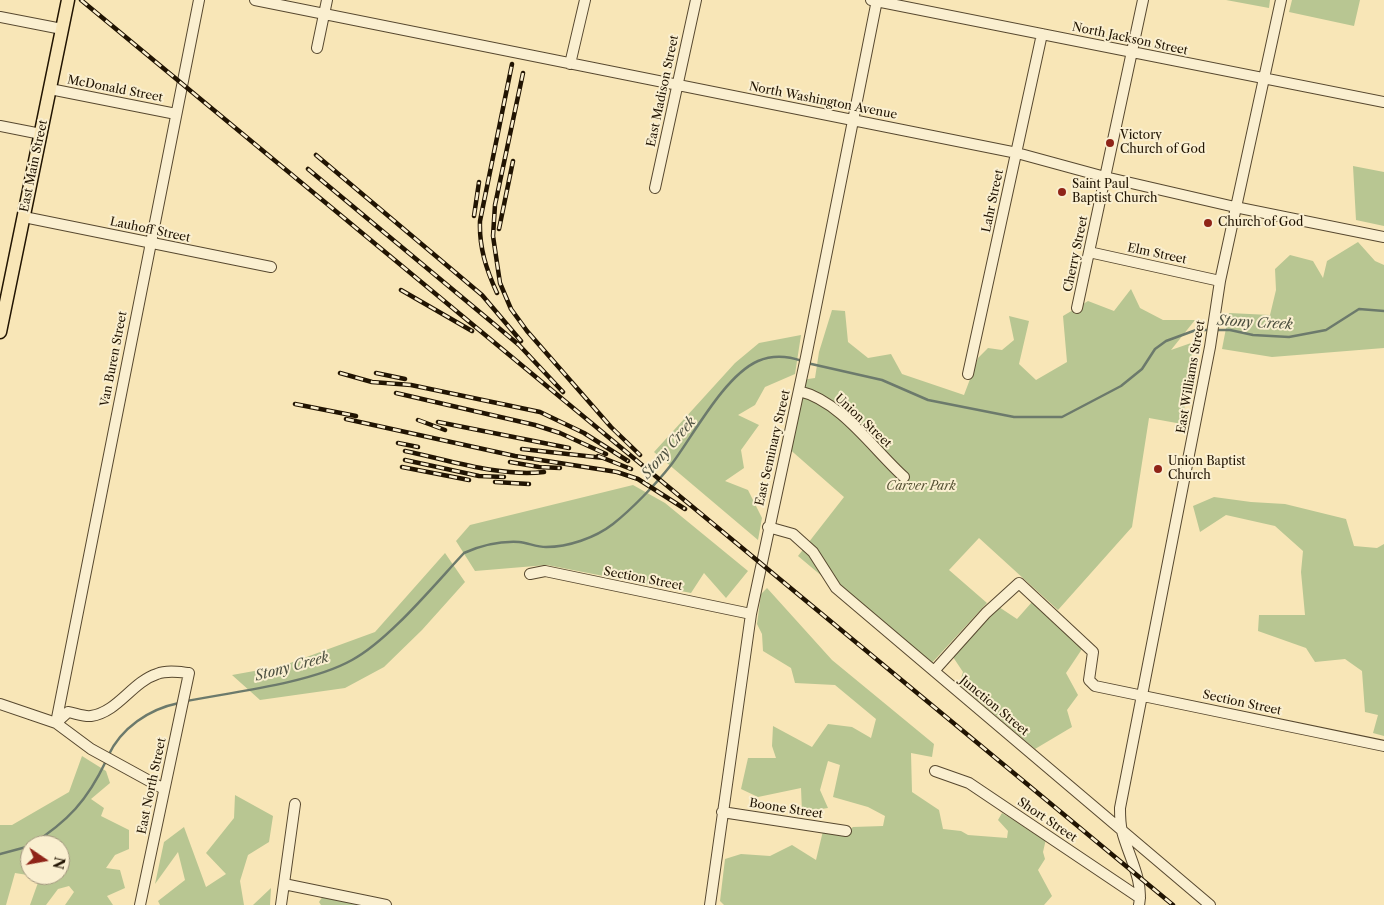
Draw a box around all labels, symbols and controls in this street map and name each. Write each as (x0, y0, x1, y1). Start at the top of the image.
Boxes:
street label: North Jackson Street (1071, 20, 1189, 58)
street label: East Madison Street (644, 34, 682, 148)
street label: McDonald Street (66, 73, 164, 105)
street label: North Washington Avenue (748, 80, 898, 122)
street label: East Main Street (17, 119, 51, 213)
place label: Victory Church of God (1120, 129, 1205, 157)
marker: Victory Church of God (1104, 137, 1116, 149)
street label: Lahr Street (979, 168, 1007, 234)
place label: Saint Paul Baptist Church (1072, 178, 1157, 206)
marker: Saint Paul Baptist Church (1056, 186, 1068, 198)
street label: Lauhoff Street (108, 214, 192, 246)
street label: Cherry Street (1061, 215, 1091, 293)
place label: Church of God (1218, 216, 1303, 230)
marker: Church of God (1202, 217, 1214, 229)
street label: Elm Street (1126, 241, 1188, 267)
street label: Van Buren Street (98, 310, 130, 408)
water label: Stony Creek (1217, 313, 1293, 333)
street label: East Williams Street (1174, 319, 1208, 435)
street label: East Seminary Street (753, 389, 793, 507)
street label: Union Street (832, 391, 894, 451)
water label: Stony Creek (638, 414, 700, 482)
place label: Union Baptist Church (1168, 455, 1246, 483)
marker: Union Baptist Church (1152, 463, 1164, 475)
park label: Carver Park (886, 480, 956, 494)
street label: Section Street (602, 564, 684, 594)
water label: Stony Creek (253, 649, 331, 685)
street label: Junction Street (957, 673, 1031, 739)
street label: Section Street (1201, 688, 1283, 718)
street label: East North Street (135, 736, 169, 836)
street label: Short Street (1015, 795, 1079, 845)
street label: Boone Street (748, 796, 824, 822)
north arrow (20, 835, 70, 885)
text: N (49, 855, 69, 871)

